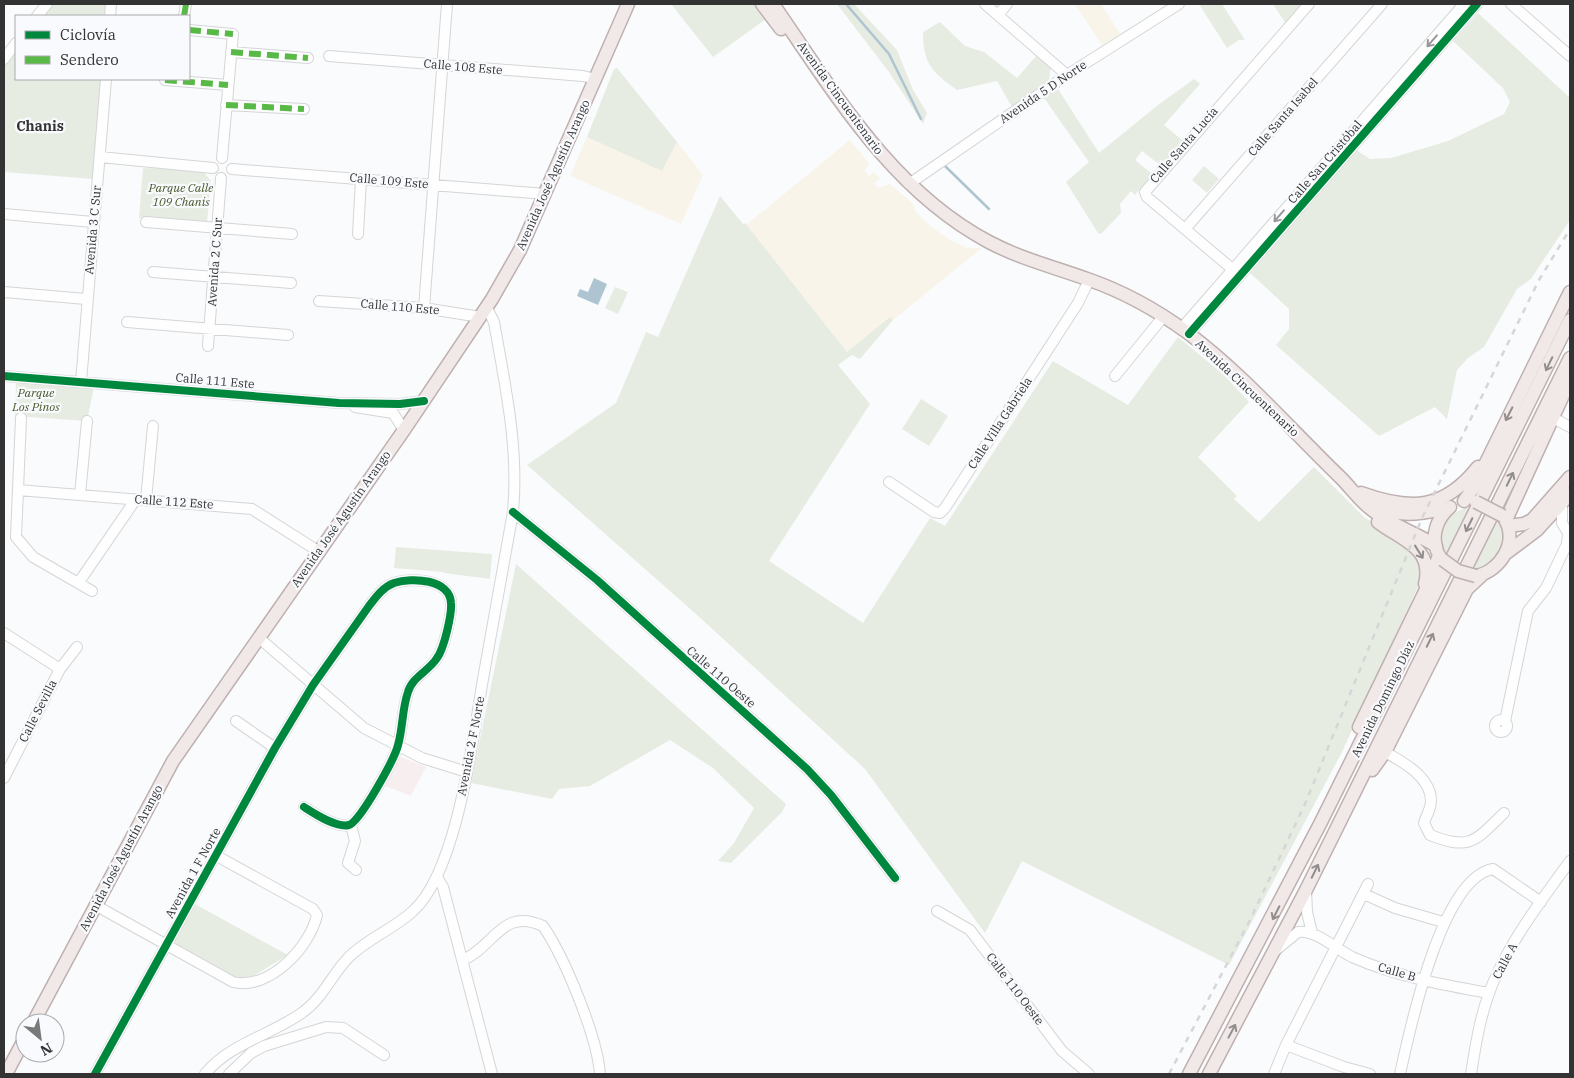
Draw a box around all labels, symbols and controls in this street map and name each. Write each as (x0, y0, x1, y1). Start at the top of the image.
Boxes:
legend (15, 15, 190, 80)
text: Ciclovía (60, 25, 116, 44)
one-way arrow (1426, 34, 1437, 47)
street label: Avenida Cincuentenario (794, 38, 887, 157)
text: Sendero (60, 50, 119, 69)
street label: Calle 108 Este (423, 56, 503, 77)
street label: Avenida 5 D Norte (996, 57, 1089, 126)
street label: Calle Santa Isabel (1244, 74, 1321, 159)
street label: Avenida José Agustín Arango (512, 97, 593, 252)
street label: Calle Santa Lucía (1146, 103, 1221, 186)
district label: Chanis (16, 117, 64, 135)
street label: Calle San Cristóbal (1284, 117, 1365, 206)
street label: Calle 109 Este (349, 170, 429, 191)
park label: Parque Calle 109 Chanis (148, 180, 214, 209)
street label: Avenida 3 C Sur (81, 184, 104, 275)
one-way arrow (1274, 209, 1285, 222)
street label: Avenida 2 C Sur (204, 216, 225, 307)
street label: Calle 110 Este (360, 296, 440, 317)
street label: Avenida Cincuentenario (1192, 336, 1303, 440)
one-way arrow (1543, 356, 1553, 371)
street label: Calle 111 Este (175, 370, 255, 391)
street label: Calle Villa Gabriela (964, 374, 1035, 472)
park label: Parque Los Pinos (11, 385, 60, 414)
one-way arrow (1504, 406, 1514, 421)
street label: Avenida José Agustín Arango (288, 447, 394, 590)
one-way arrow (1506, 472, 1515, 487)
street label: Calle 112 Este (134, 491, 214, 512)
one-way arrow (1464, 517, 1473, 532)
one-way arrow (1413, 545, 1424, 559)
one-way arrow (1426, 633, 1435, 648)
street label: Avenida Domingo Díaz (1348, 638, 1417, 759)
street label: Calle 110 Oeste (684, 643, 759, 711)
street label: Calle Sevilla (15, 677, 60, 745)
street label: Avenida 2 F Norte (453, 695, 488, 797)
street label: Avenida José Agustín Arango (76, 782, 166, 933)
street label: Avenida 1 F Norte (161, 825, 224, 921)
one-way arrow (1310, 864, 1320, 879)
one-way arrow (1271, 905, 1281, 920)
street label: Calle A (1489, 939, 1521, 981)
street label: Calle 110 Oeste (983, 950, 1047, 1028)
street label: Calle B (1376, 959, 1418, 984)
north arrow (15, 1013, 65, 1063)
one-way arrow (1227, 1024, 1237, 1039)
text: N (37, 1039, 56, 1060)

